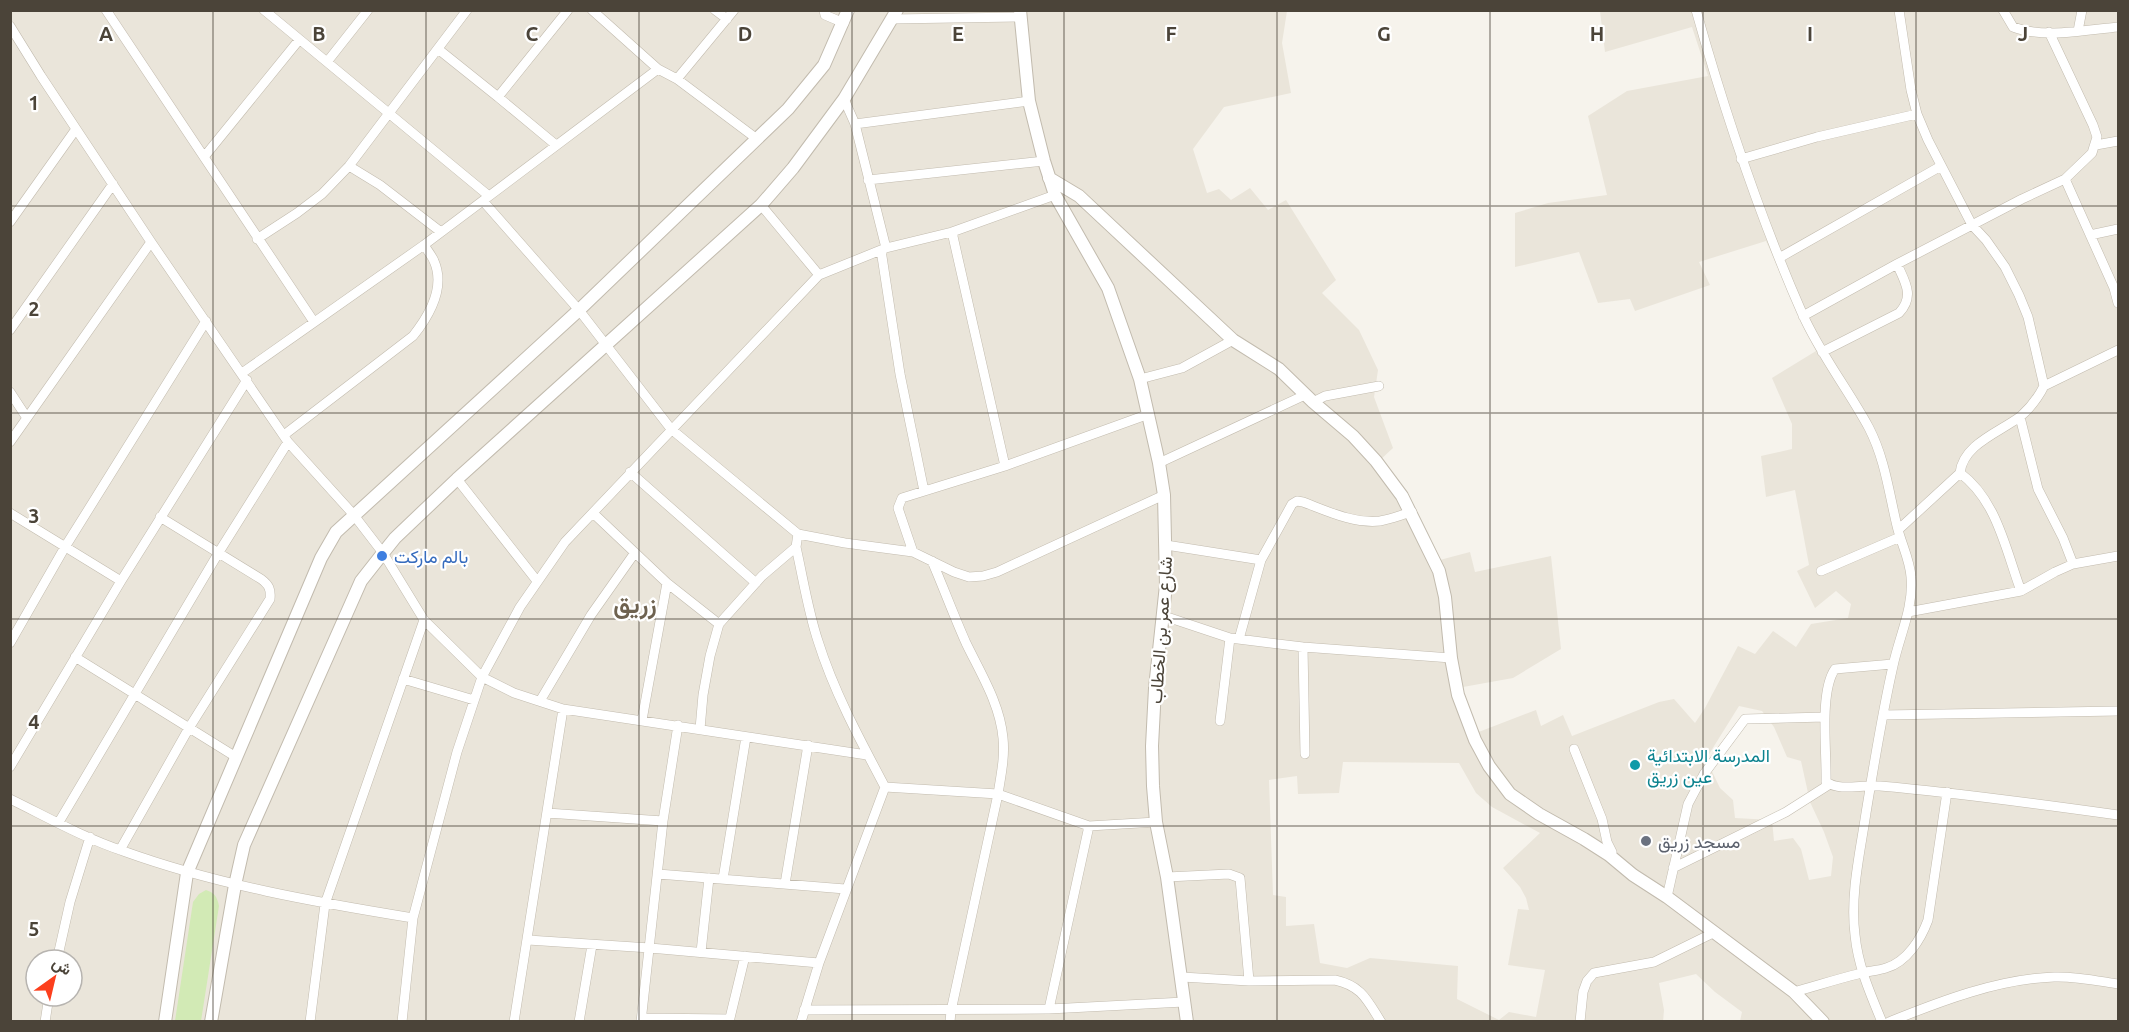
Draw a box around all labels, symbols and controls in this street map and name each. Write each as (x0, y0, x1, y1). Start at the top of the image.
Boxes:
text: A (99, 22, 113, 45)
text: B (312, 22, 326, 45)
text: C (526, 22, 539, 45)
text: D (738, 22, 752, 45)
text: E (952, 22, 964, 45)
text: F (1165, 22, 1177, 45)
text: G (1377, 22, 1391, 45)
text: H (1590, 22, 1604, 45)
text: I (1807, 22, 1813, 45)
text: J (2018, 22, 2028, 45)
text: 1 (28, 91, 40, 114)
text: 2 (28, 297, 40, 320)
text: 3 (28, 504, 40, 527)
place label: بالم ماركت (394, 546, 468, 569)
marker: بالم ماركت (375, 549, 389, 563)
street label: شارع عمر بن الخطاب (1145, 556, 1178, 705)
district label: زريق (613, 591, 657, 620)
text: 4 (28, 710, 40, 733)
place label: المدرسة الابتدائية عين زريق (1647, 745, 1770, 788)
marker: المدرسة الابتدائية عين زريق (1628, 758, 1642, 772)
place label: مسجد زريق (1658, 831, 1740, 853)
marker: مسجد زريق (1639, 834, 1653, 848)
text: 5 (28, 917, 40, 940)
north arrow (24, 948, 84, 1008)
text: ش (49, 953, 75, 979)

